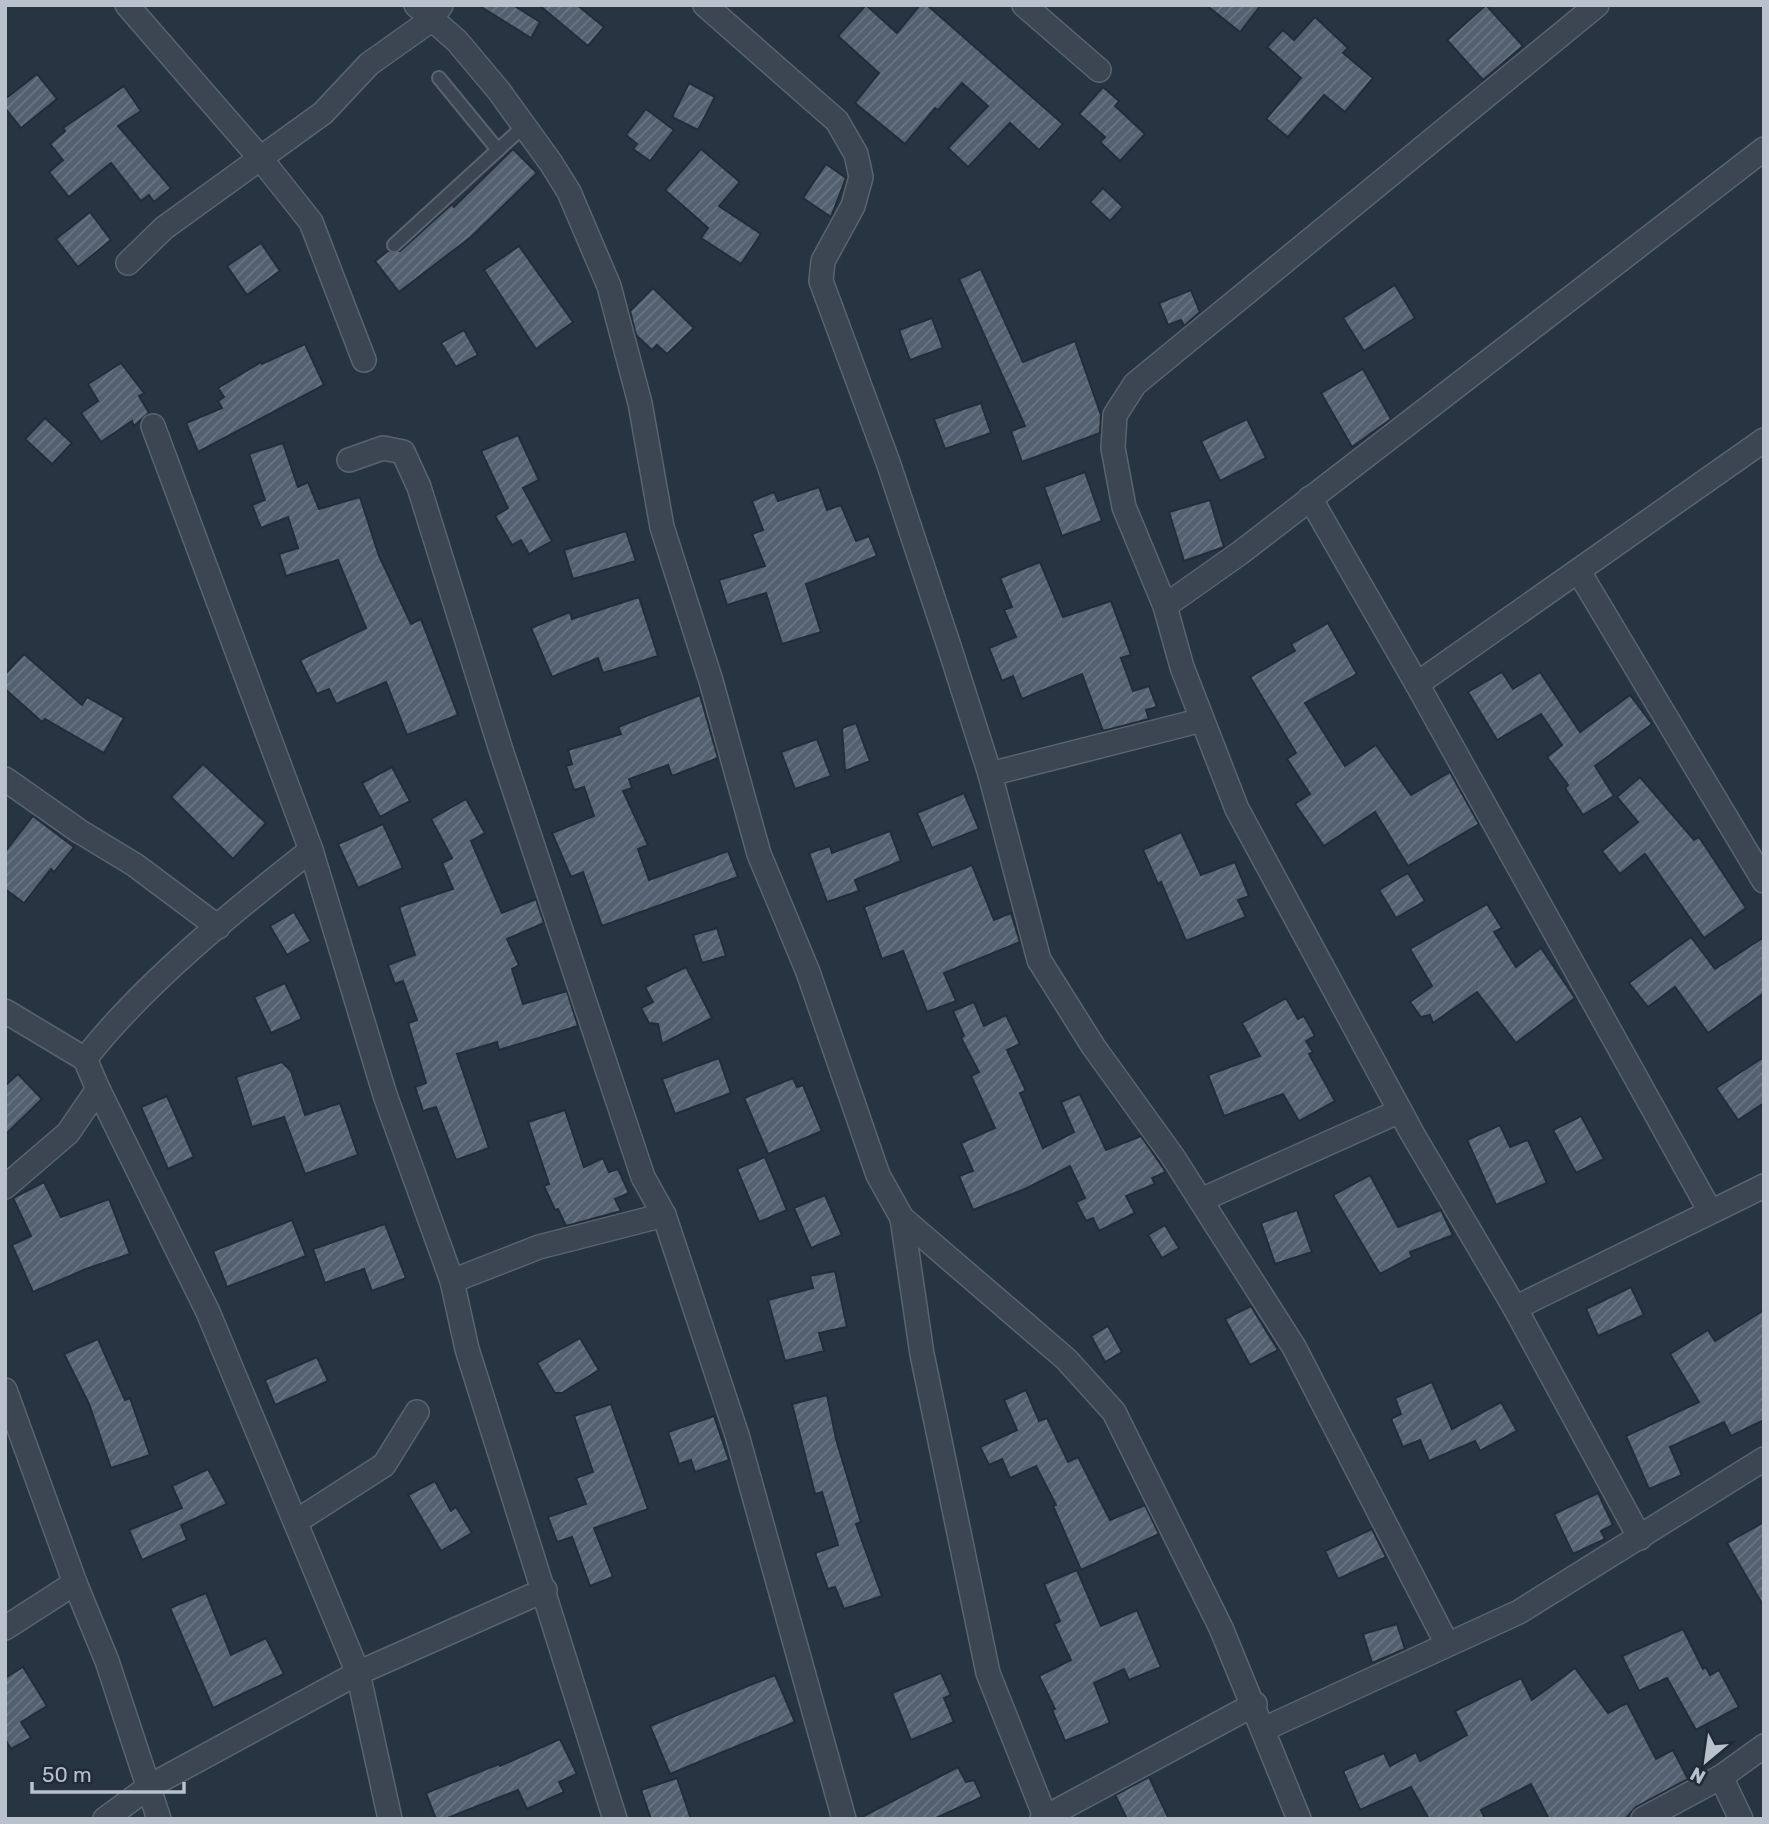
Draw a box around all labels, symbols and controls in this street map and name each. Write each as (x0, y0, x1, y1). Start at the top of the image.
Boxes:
north arrow (1671, 1726, 1741, 1796)
scale bar (32, 1750, 184, 1794)
text: 50 m (42, 1762, 92, 1787)
text: N (1686, 1762, 1710, 1789)

